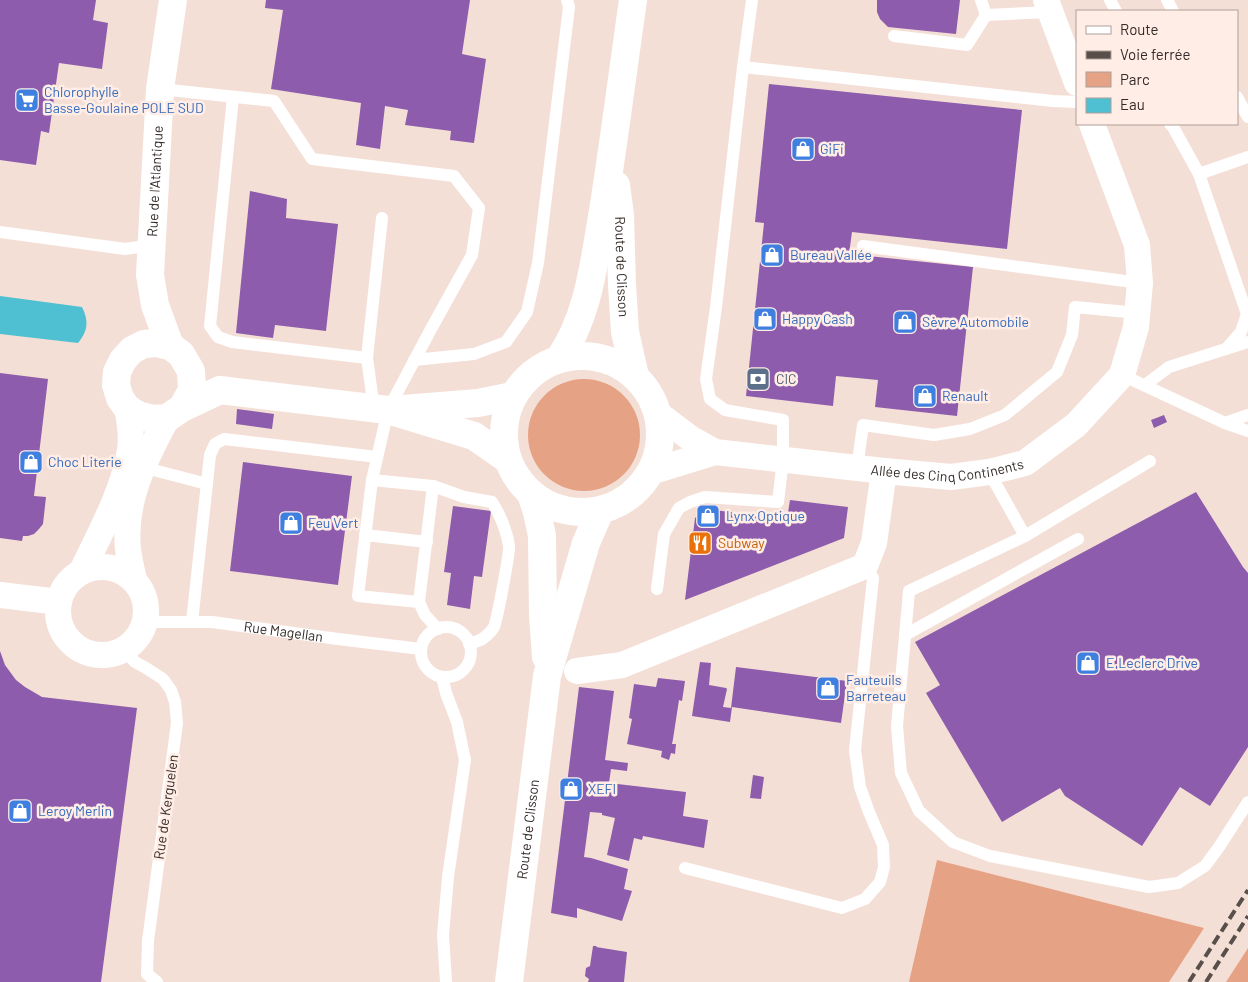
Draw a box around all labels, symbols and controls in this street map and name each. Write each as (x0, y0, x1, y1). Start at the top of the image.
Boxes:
legend (1076, 10, 1238, 125)
text: Route (1120, 20, 1159, 38)
text: Voie ferrée (1120, 45, 1191, 63)
text: Parc (1120, 70, 1150, 88)
place label: Chlorophylle Basse-Goulaine POLE SUD (44, 83, 204, 116)
supermarket icon: Chlorophylle Basse-Goulaine POLE SUD (14, 87, 40, 113)
text: Eau (1120, 95, 1145, 113)
street label: Rue de l'Atlantique (143, 125, 166, 237)
shop icon: GiFi (790, 136, 816, 162)
place label: GiFi (820, 140, 844, 157)
street label: Route de Clisson (612, 216, 633, 317)
shop icon: Bureau Vallée (759, 242, 785, 268)
place label: Bureau Vallée (790, 246, 872, 263)
shop icon: Happy Cash (752, 306, 778, 332)
shop icon: Sèvre Automobile (892, 309, 918, 335)
place label: Happy Cash (782, 310, 853, 327)
place label: Sèvre Automobile (922, 313, 1029, 330)
bank icon: CIC (745, 366, 771, 392)
place label: CIC (776, 370, 797, 387)
shop icon: Renault (912, 383, 938, 409)
place label: Renault (942, 387, 989, 404)
shop icon: Choc Literie (18, 449, 44, 475)
place label: Choc Literie (48, 453, 122, 470)
street label: Allée des Cinq Continents (870, 455, 1025, 485)
shop icon: Lynx Optique (695, 503, 721, 529)
place label: Lynx Optique (726, 507, 805, 524)
shop icon: Feu Vert (278, 510, 304, 536)
place label: Feu Vert (308, 514, 359, 531)
restaurant icon: Subway (687, 530, 713, 556)
place label: Subway (718, 534, 765, 551)
street label: Rue Magellan (243, 617, 324, 645)
shop icon: E.Leclerc Drive (1075, 650, 1101, 676)
place label: E.Leclerc Drive (1106, 654, 1198, 671)
place label: Fauteuils Barreteau (846, 671, 906, 704)
shop icon: Fauteuils Barreteau (815, 675, 841, 701)
street label: Rue de Kerguelen (150, 753, 181, 860)
shop icon: XEFI (558, 776, 584, 802)
street label: Route de Clisson (513, 778, 542, 880)
place label: XEFI (588, 780, 616, 797)
shop icon: Leroy Merlin (7, 798, 33, 824)
place label: Leroy Merlin (38, 802, 112, 819)

